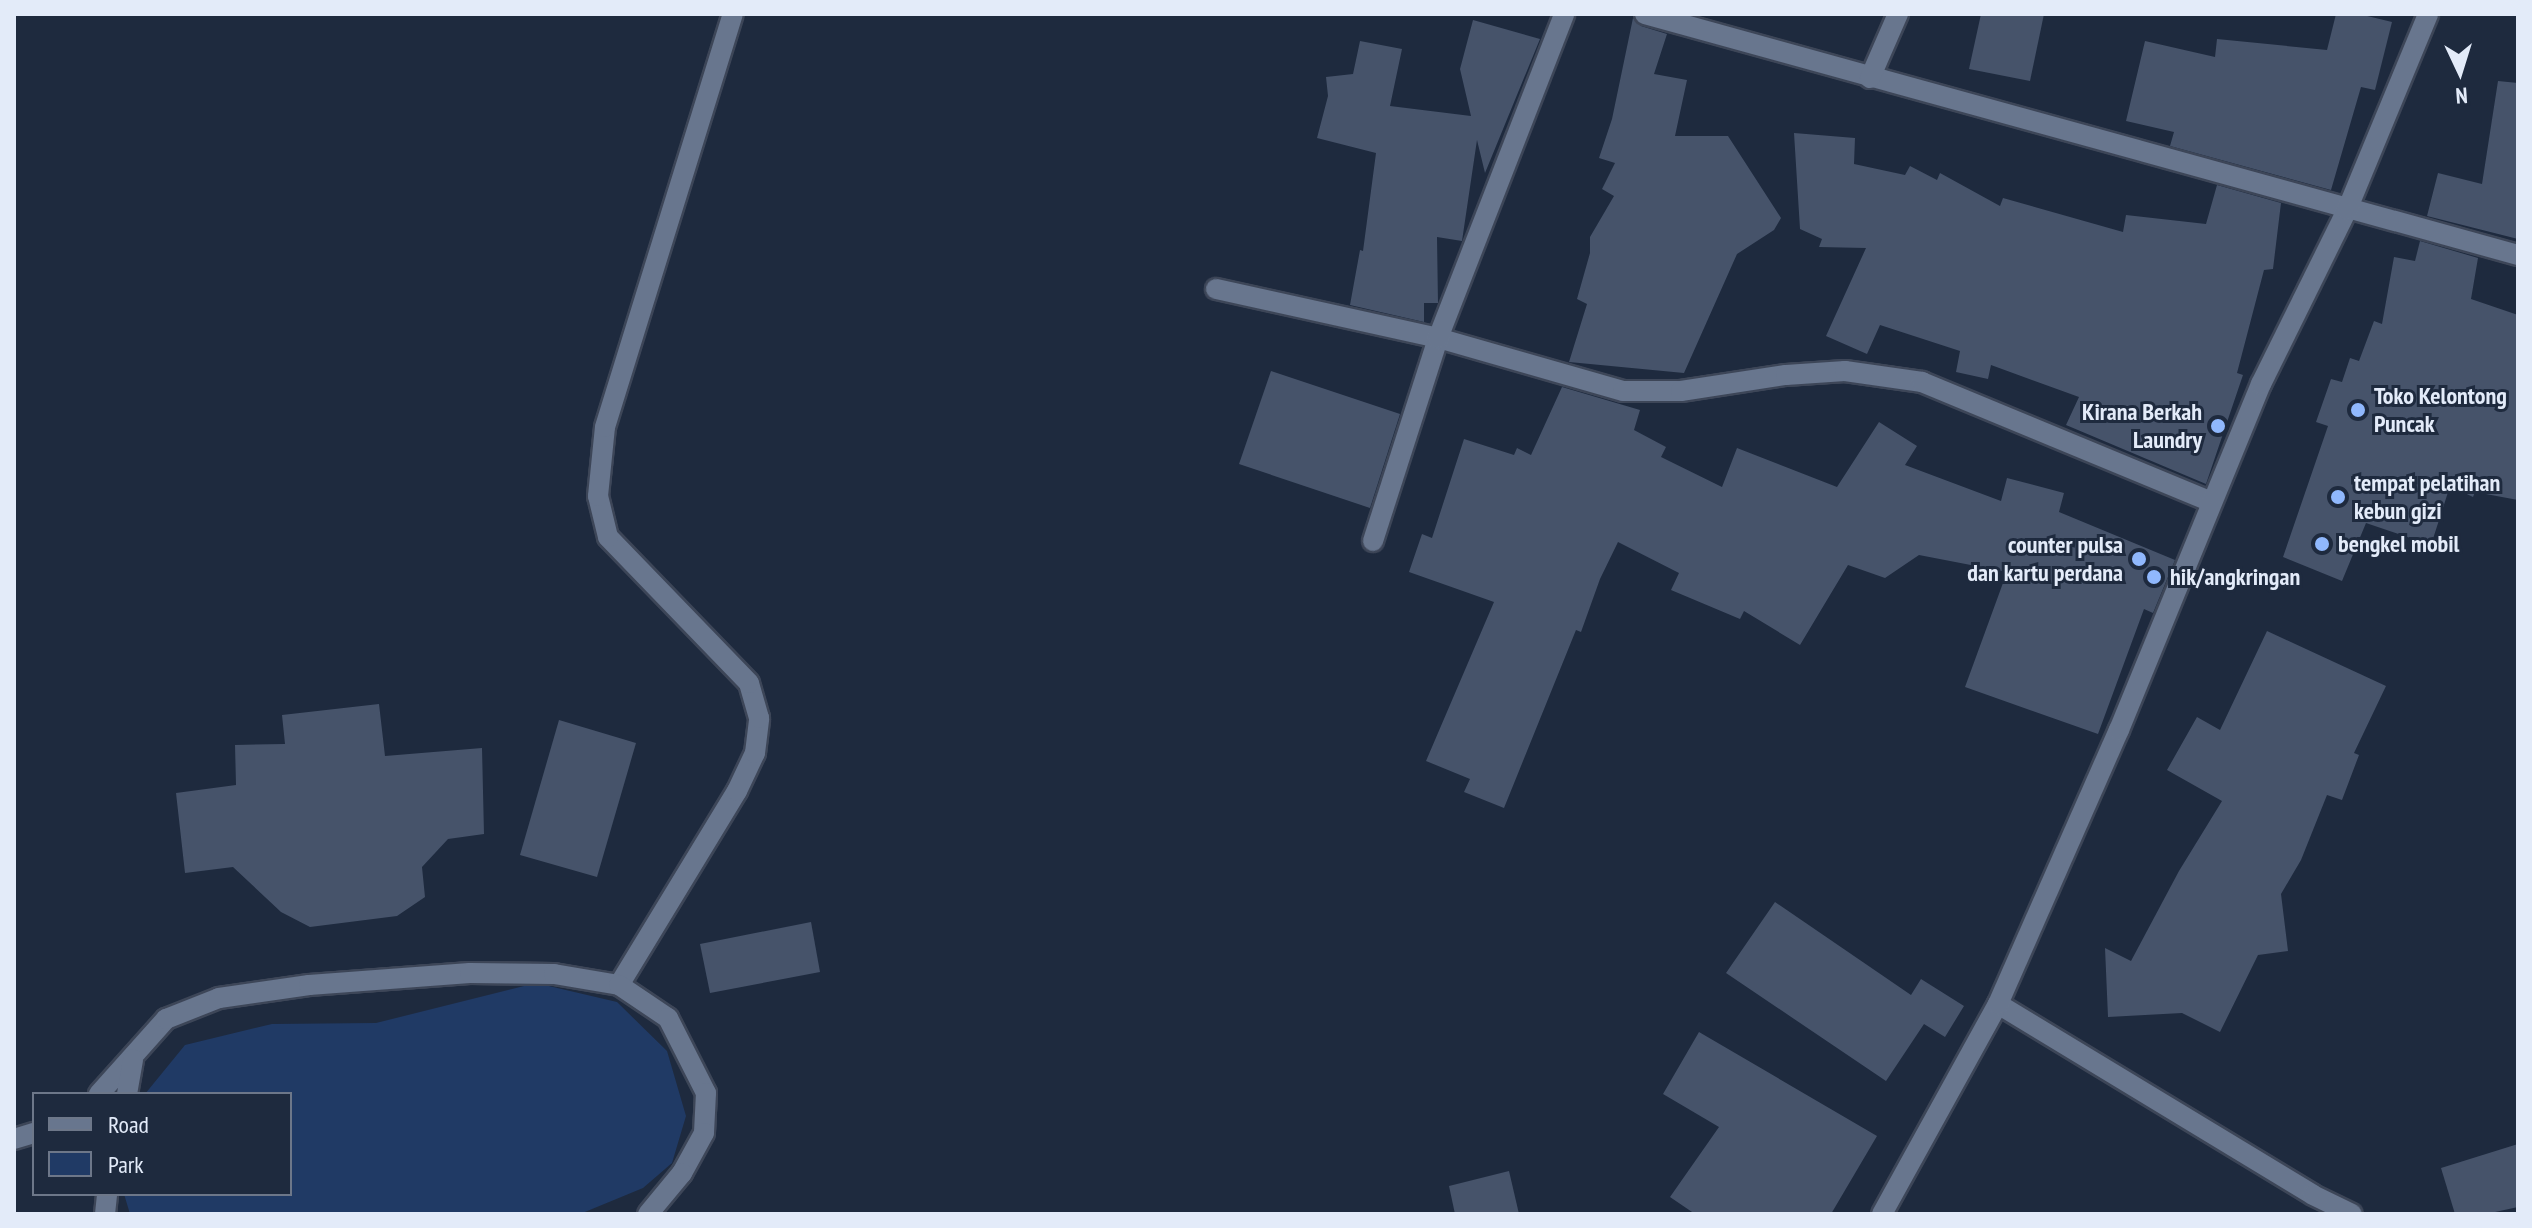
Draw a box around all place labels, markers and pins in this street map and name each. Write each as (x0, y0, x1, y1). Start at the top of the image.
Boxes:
place label: Toko Kelontong Puncak (2374, 382, 2507, 438)
place label: Kirana Berkah Laundry (2082, 398, 2202, 454)
marker: Toko Kelontong Puncak (2349, 401, 2367, 419)
marker: Kirana Berkah Laundry (2209, 417, 2227, 435)
place label: tempat pelatihan kebun gizi (2354, 469, 2500, 525)
marker: tempat pelatihan kebun gizi (2329, 488, 2347, 506)
place label: bengkel mobil (2338, 530, 2459, 558)
place label: counter pulsa dan kartu perdana (1967, 531, 2123, 587)
marker: bengkel mobil (2313, 535, 2331, 553)
marker: counter pulsa dan kartu perdana (2130, 550, 2148, 568)
place label: hik/angkringan (2170, 563, 2300, 591)
marker: hik/angkringan (2145, 568, 2163, 586)

